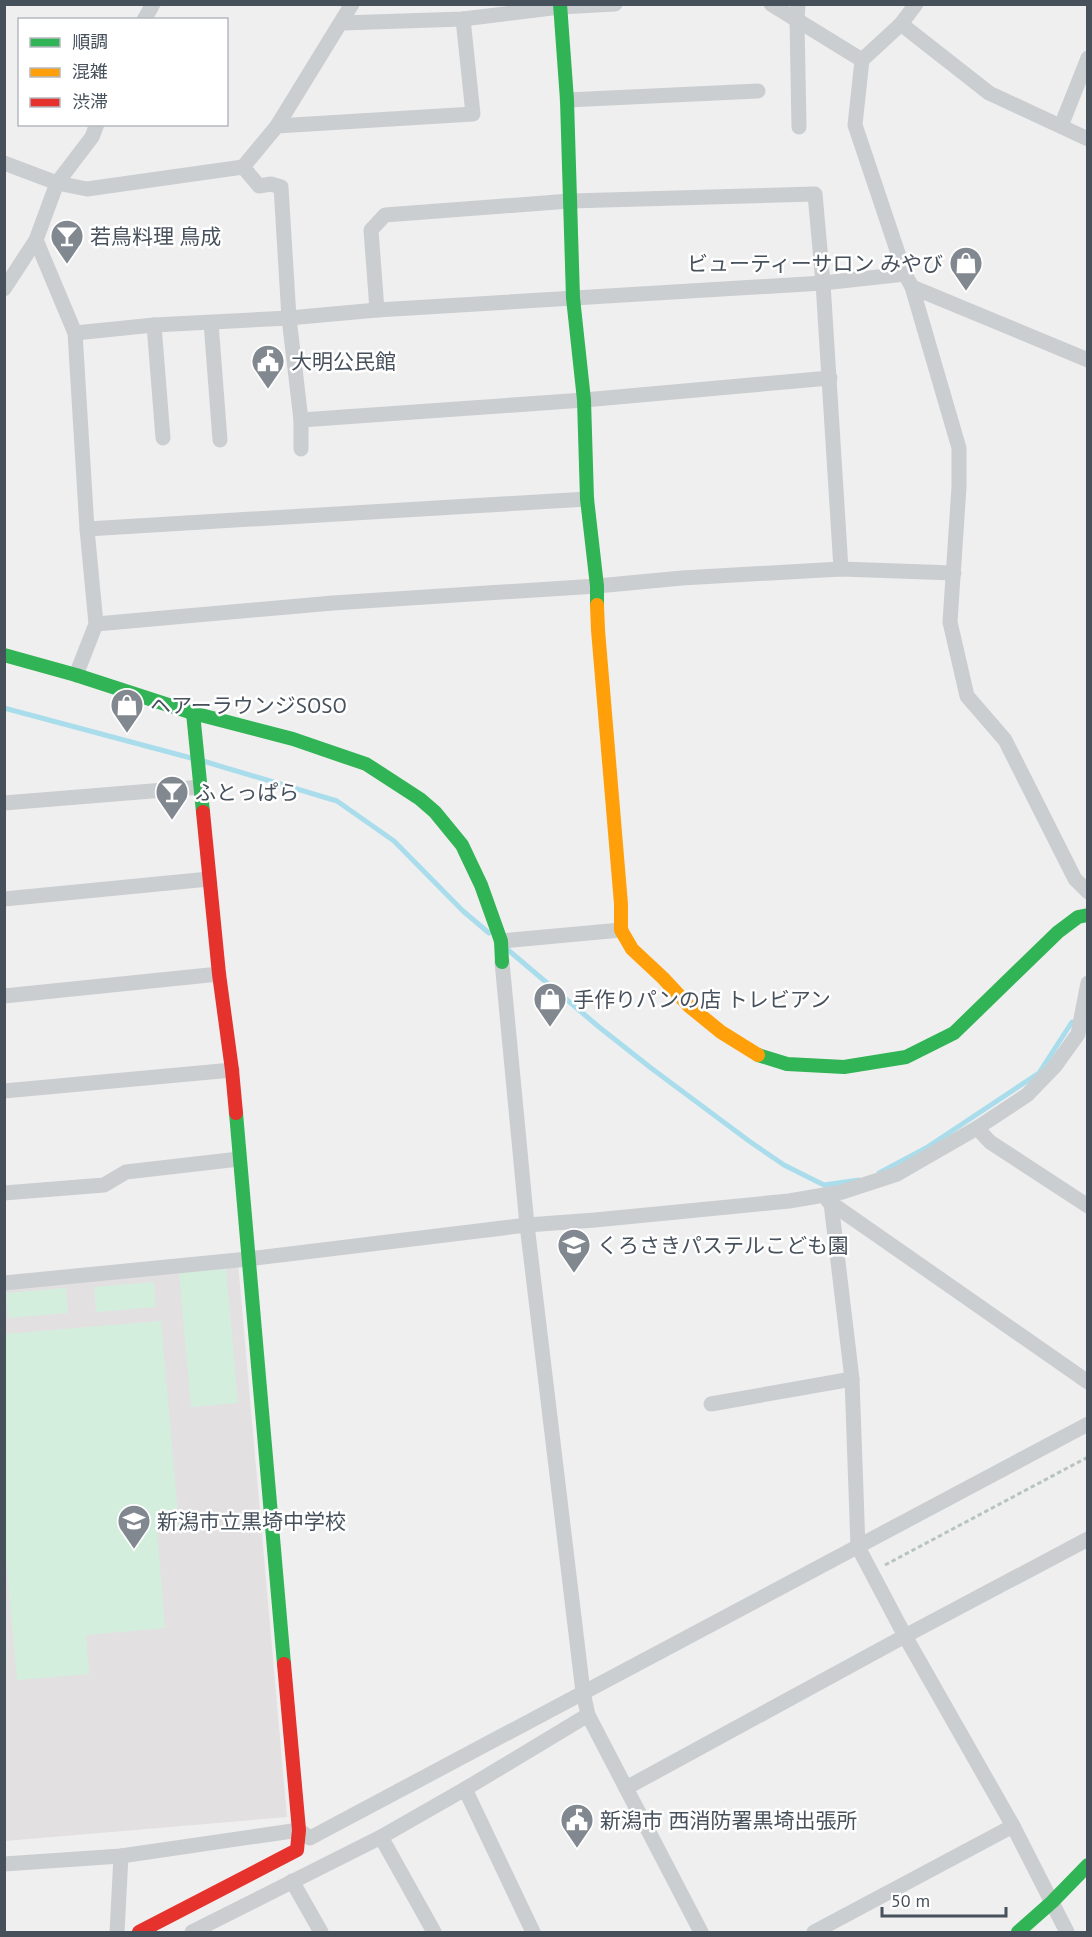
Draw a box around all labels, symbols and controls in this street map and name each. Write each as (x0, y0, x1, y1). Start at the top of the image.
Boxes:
legend (18, 18, 228, 126)
text: 順調 (72, 30, 108, 53)
text: 混雑 (72, 60, 108, 83)
text: 渋滞 (72, 90, 108, 113)
bar icon: 若鳥料理 鳥成 (49, 218, 85, 265)
place label: 若鳥料理 鳥成 (90, 223, 222, 250)
shop icon: ビューティーサロン みやび (948, 245, 984, 292)
place label: ビューティーサロン みやび (687, 250, 943, 277)
public building icon: 大明公民館 (250, 343, 286, 390)
place label: 大明公民館 (291, 348, 396, 375)
shop icon: ヘアーラウンジSOSO (109, 687, 145, 734)
place label: ヘアーラウンジSOSO (150, 692, 347, 719)
bar icon: ふとっぱら (154, 774, 190, 821)
place label: ふとっぱら (195, 779, 299, 806)
shop icon: 手作りパンの店 トレビアン (532, 981, 568, 1028)
place label: 手作りパンの店 トレビアン (573, 986, 831, 1013)
school or university icon: くろさきパステルこども園 (556, 1227, 592, 1274)
place label: くろさきパステルこども園 (597, 1232, 849, 1259)
school or university icon: 新潟市立黒埼中学校 (116, 1503, 152, 1550)
place label: 新潟市立黒埼中学校 (157, 1508, 346, 1535)
public building icon: 新潟市 西消防署黒埼出張所 (559, 1802, 595, 1849)
place label: 新潟市 西消防署黒埼出張所 (600, 1807, 858, 1834)
scale bar (882, 1880, 1006, 1918)
text: 50 m (891, 1889, 930, 1912)

